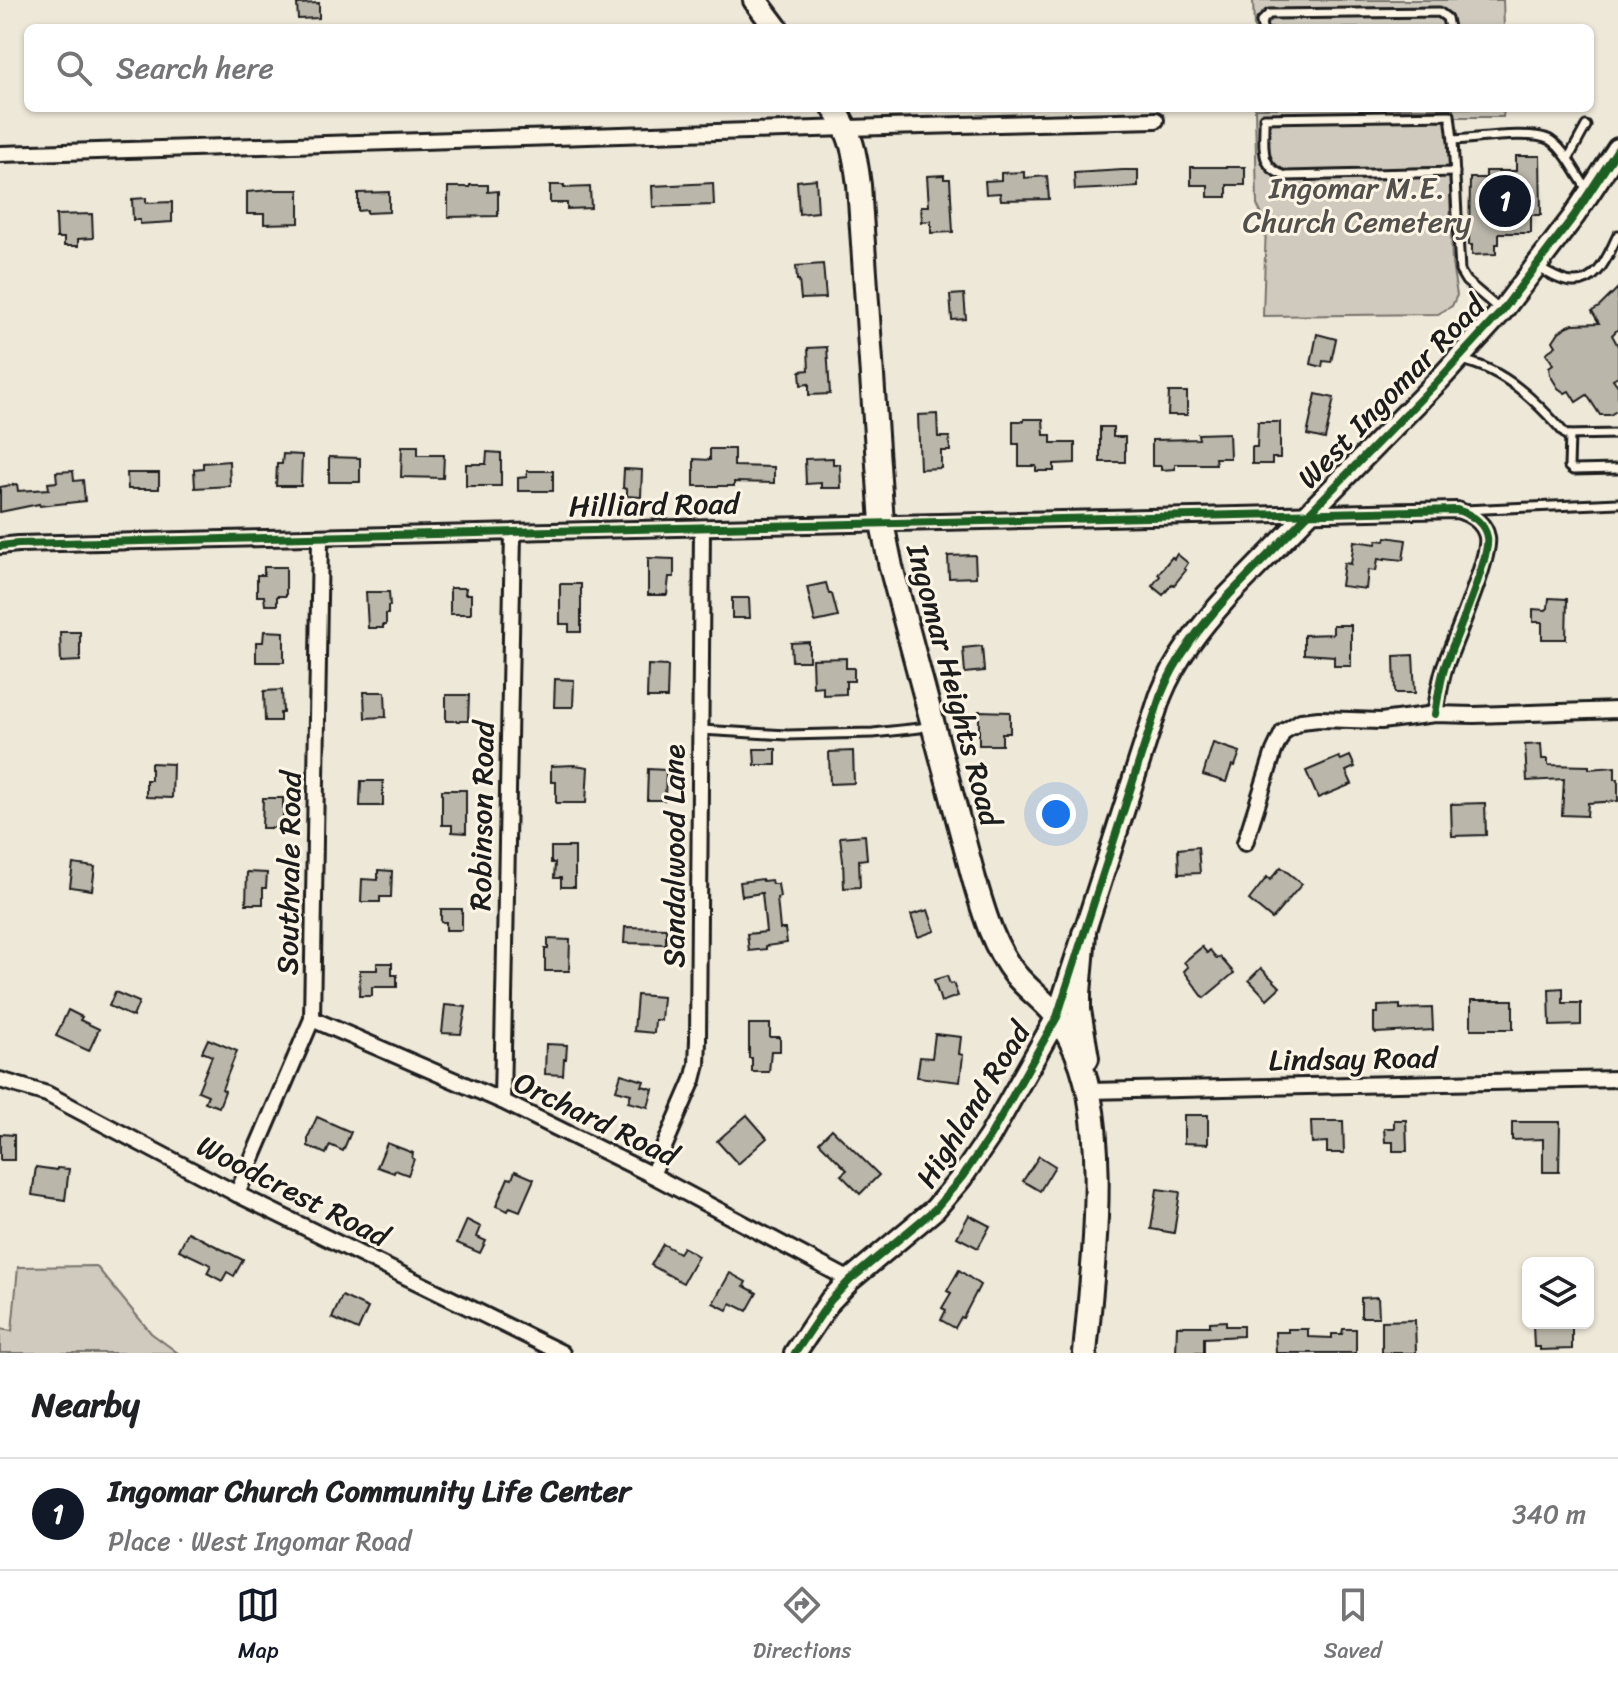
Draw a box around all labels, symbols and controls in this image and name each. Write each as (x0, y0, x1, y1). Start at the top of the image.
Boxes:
search box (24, 24, 1594, 112)
text: Search here (116, 41, 274, 95)
icon: search (52, 46, 96, 90)
park label: Ingomar M.E. Church Cemetery (1243, 161, 1472, 249)
pin: 1 (1479, 171, 1531, 231)
street label: West Ingomar Road (1283, 280, 1500, 502)
street label: Hilliard Road (568, 476, 742, 533)
street label: Ingomar Heights Road (890, 537, 1018, 834)
street label: Robinson Road (453, 718, 511, 911)
street label: Sandalwood Lane (647, 744, 701, 968)
street label: Southvale Road (260, 768, 318, 976)
your location (1036, 794, 1076, 834)
street label: Highland Road (900, 1009, 1047, 1199)
street label: Lindsay Road (1268, 1030, 1440, 1087)
street label: Orchard Road (504, 1056, 690, 1183)
street label: Woodcrest Road (187, 1119, 401, 1264)
map controls (1522, 1257, 1594, 1329)
button: layers (1522, 1257, 1594, 1329)
text: Nearby (32, 1375, 140, 1435)
text: Ingomar Church Community Life Center (108, 1464, 631, 1518)
text: 1 (52, 1491, 64, 1537)
text: 340 m (1512, 1491, 1586, 1537)
text: Place · West Ingomar Road (108, 1518, 411, 1564)
tab: Map (236, 1583, 280, 1670)
tab: Directions (753, 1583, 851, 1670)
tab: Saved (1324, 1583, 1382, 1670)

